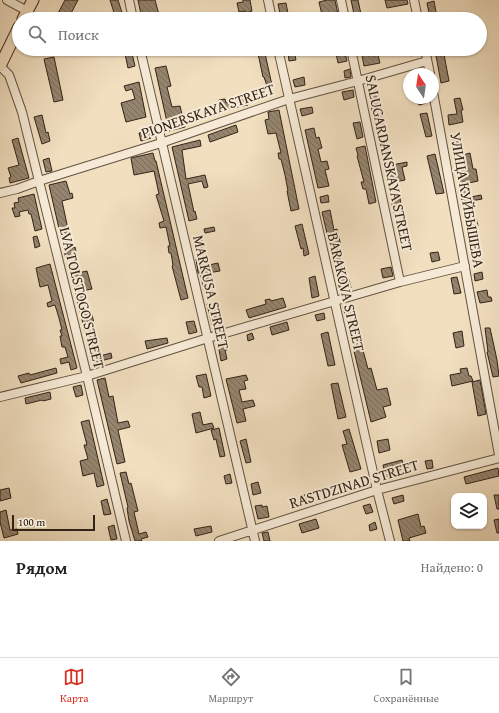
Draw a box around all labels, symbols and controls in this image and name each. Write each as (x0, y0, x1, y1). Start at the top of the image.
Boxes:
search box (12, 12, 487, 56)
icon: search (26, 23, 48, 45)
text: Поиск (58, 24, 99, 45)
north arrow (403, 68, 439, 104)
street label: SALUGARDANSKAYA STREET (361, 73, 419, 254)
street label: PIONERSKAYA STREET (138, 78, 278, 143)
street label: УЛИЦА КУЙБЫШЕВА (445, 131, 490, 269)
street label: LVA TOLSTOGO STREET (55, 225, 110, 372)
street label: BARAKOVA STREET (323, 230, 370, 354)
street label: MARKUSA STREET (188, 233, 235, 352)
street label: RASTDZINAD STREET (287, 454, 422, 513)
map controls (451, 493, 487, 529)
button: layers (451, 493, 487, 529)
scale bar (12, 513, 95, 532)
text: 100 m (18, 514, 45, 530)
text: Рядом (16, 555, 67, 580)
text: Найдено: 0 (421, 558, 483, 577)
tab: Карта (60, 666, 88, 706)
tab: Маршрут (208, 666, 253, 706)
tab: Сохранённые (373, 666, 439, 706)

